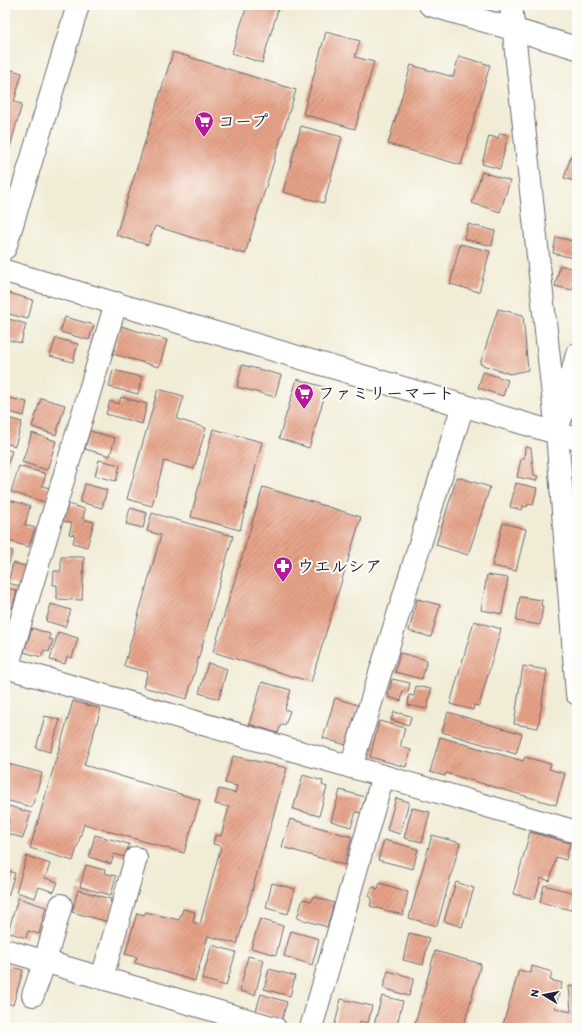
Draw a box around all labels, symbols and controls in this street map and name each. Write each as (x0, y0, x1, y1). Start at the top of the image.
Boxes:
supermarket icon: コープ (193, 110, 215, 138)
place label: コープ (218, 111, 268, 131)
supermarket icon: ファミリーマート (293, 382, 315, 410)
place label: ファミリーマート (318, 383, 455, 403)
pharmacy icon: ウエルシア (272, 555, 294, 583)
place label: ウエルシア (297, 556, 382, 576)
north arrow (524, 975, 564, 1015)
text: N (528, 989, 542, 998)

